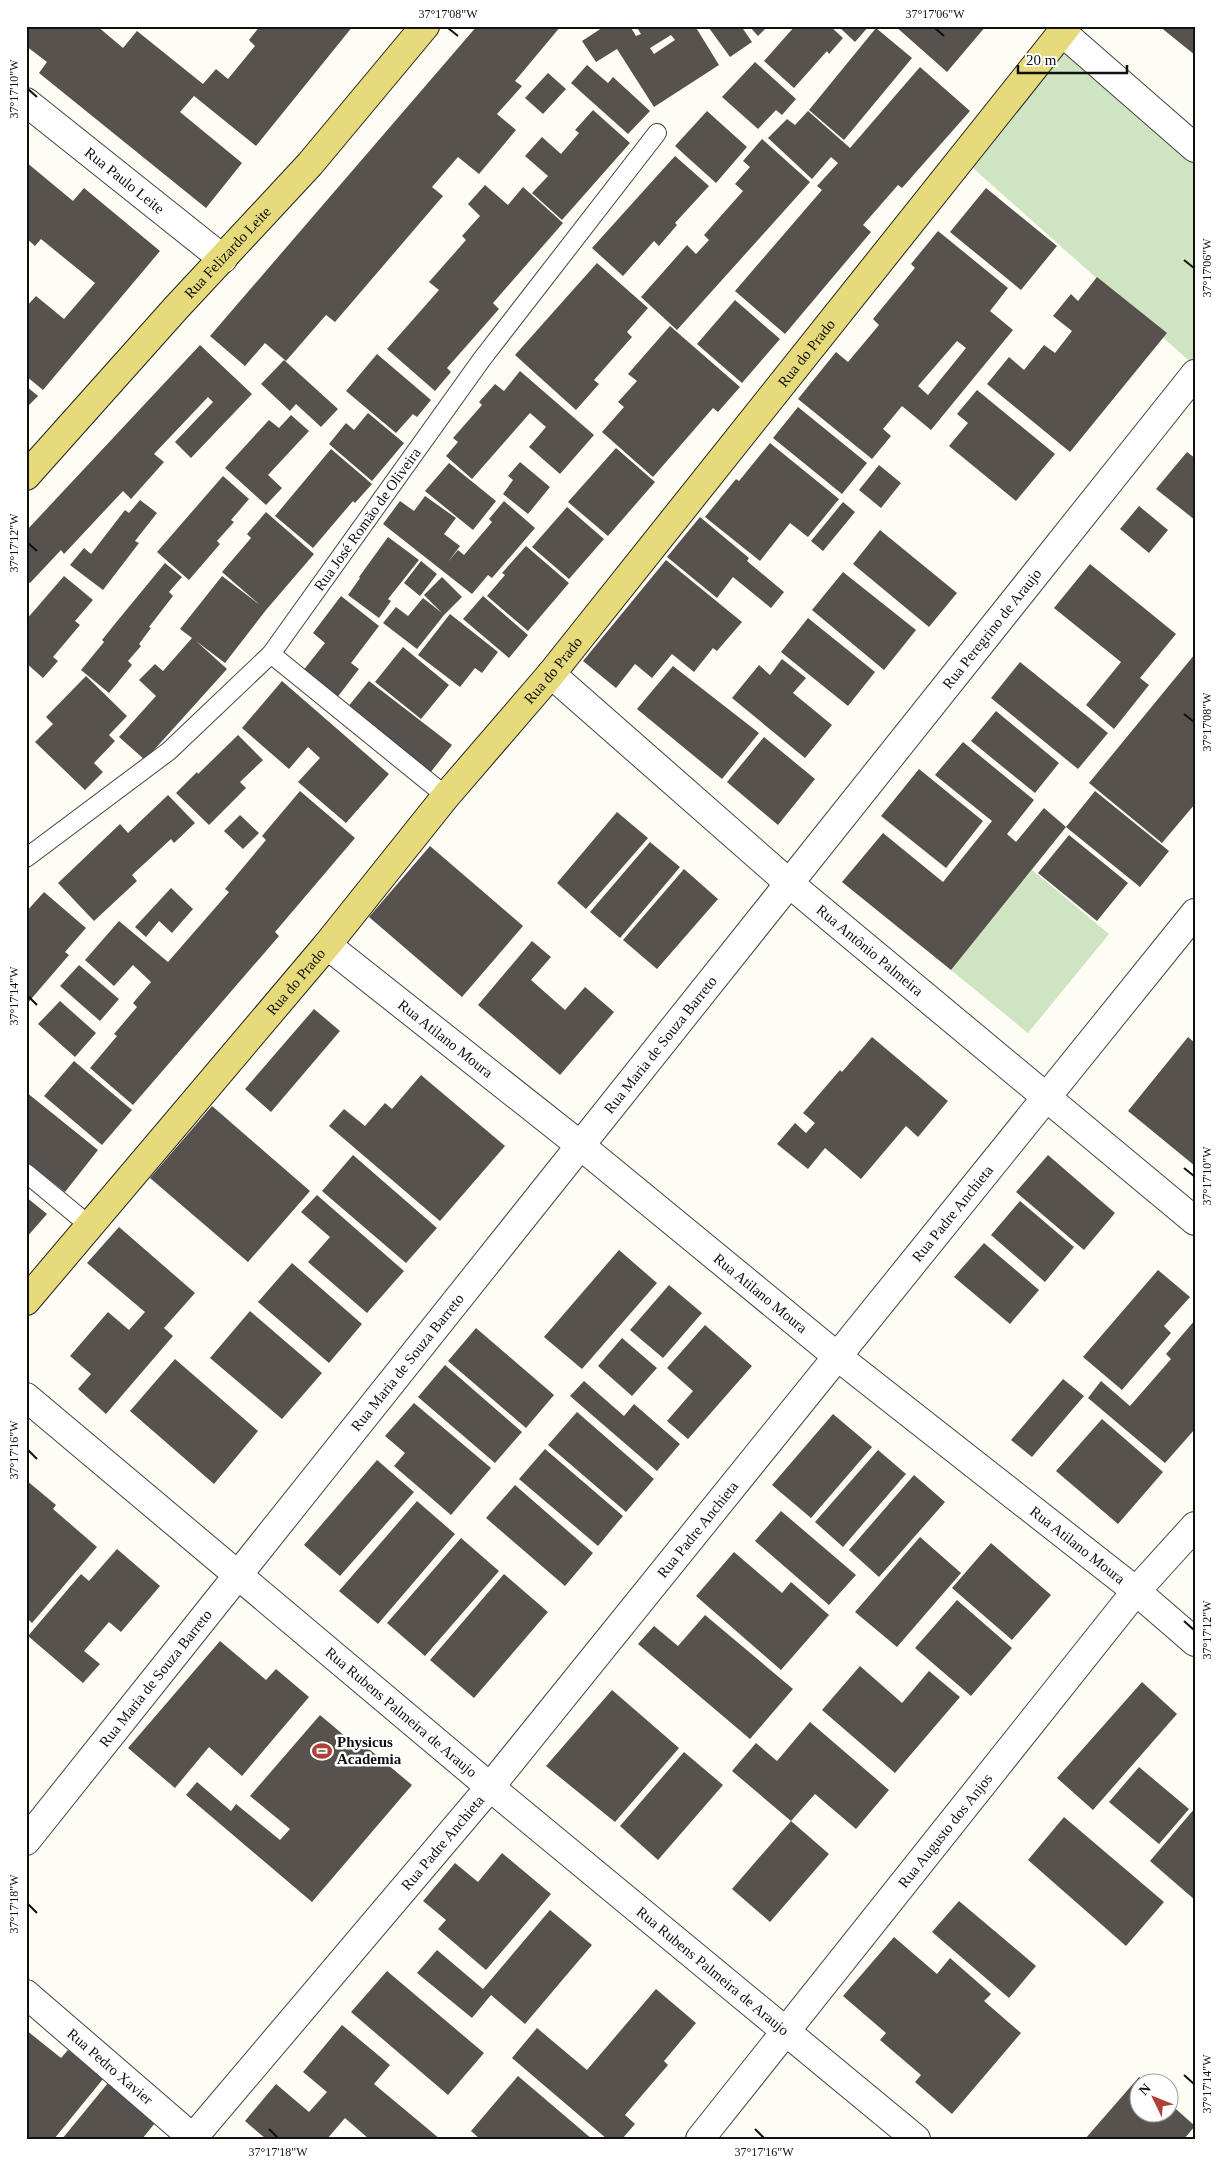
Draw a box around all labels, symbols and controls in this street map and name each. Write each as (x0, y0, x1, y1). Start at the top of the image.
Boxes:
text: 37°17'08"W (418, 7, 478, 21)
text: 37°17'06"W (905, 7, 965, 21)
scale bar (1018, 42, 1127, 74)
text: 20 m (1026, 52, 1057, 68)
text: 37°17'10"W (7, 59, 21, 119)
street label: Rua Paulo Leite (82, 144, 168, 217)
street label: Rua Felizardo Leite (181, 203, 274, 302)
text: 37°17'06"W (1200, 238, 1214, 298)
street label: Rua do Prado (775, 316, 838, 390)
street label: Rua José Romão de Oliveira (311, 444, 424, 594)
text: 37°17'12"W (7, 513, 21, 573)
street label: Rua Peregrino de Araujo (939, 566, 1045, 692)
street label: Rua do Prado (521, 634, 585, 707)
text: 37°17'08"W (1200, 692, 1214, 752)
street label: Rua Antônio Palmeira (813, 902, 926, 999)
street label: Rua do Prado (263, 945, 328, 1018)
text: 37°17'14"W (7, 966, 21, 1026)
street label: Rua Maria de Souza Barreto (601, 973, 720, 1117)
street label: Rua Atilano Moura (395, 996, 496, 1081)
text: 37°17'10"W (1200, 1146, 1214, 1206)
street label: Rua Padre Anchieta (909, 1162, 996, 1265)
street label: Rua Atilano Moura (711, 1250, 811, 1336)
street label: Rua Maria de Souza Barreto (348, 1291, 467, 1434)
text: 37°17'16"W (7, 1420, 21, 1480)
street label: Rua Padre Anchieta (654, 1478, 742, 1581)
street label: Rua Atilano Moura (1027, 1503, 1128, 1587)
text: 37°17'12"W (1200, 1600, 1214, 1660)
street label: Rua Maria de Souza Barreto (96, 1607, 215, 1750)
street label: Rua Rubens Palmeira de Araujo (322, 1644, 480, 1780)
place label: Physicus Academia (337, 1734, 402, 1767)
sports icon: Physicus Academia (311, 1740, 333, 1762)
street label: Rua Augusto dos Anjos (895, 1770, 996, 1891)
street label: Rua Padre Anchieta (398, 1792, 488, 1894)
text: 37°17'18"W (7, 1874, 21, 1934)
street label: Rua Rubens Palmeira de Araujo (633, 1903, 792, 2039)
street label: Rua Pedro Xavier (64, 2025, 156, 2108)
text: 37°17'14"W (1200, 2054, 1214, 2114)
north arrow (1128, 2072, 1178, 2122)
text: N (1136, 2081, 1154, 2098)
text: 37°17'18"W (248, 2145, 308, 2159)
text: 37°17'16"W (734, 2145, 794, 2159)

